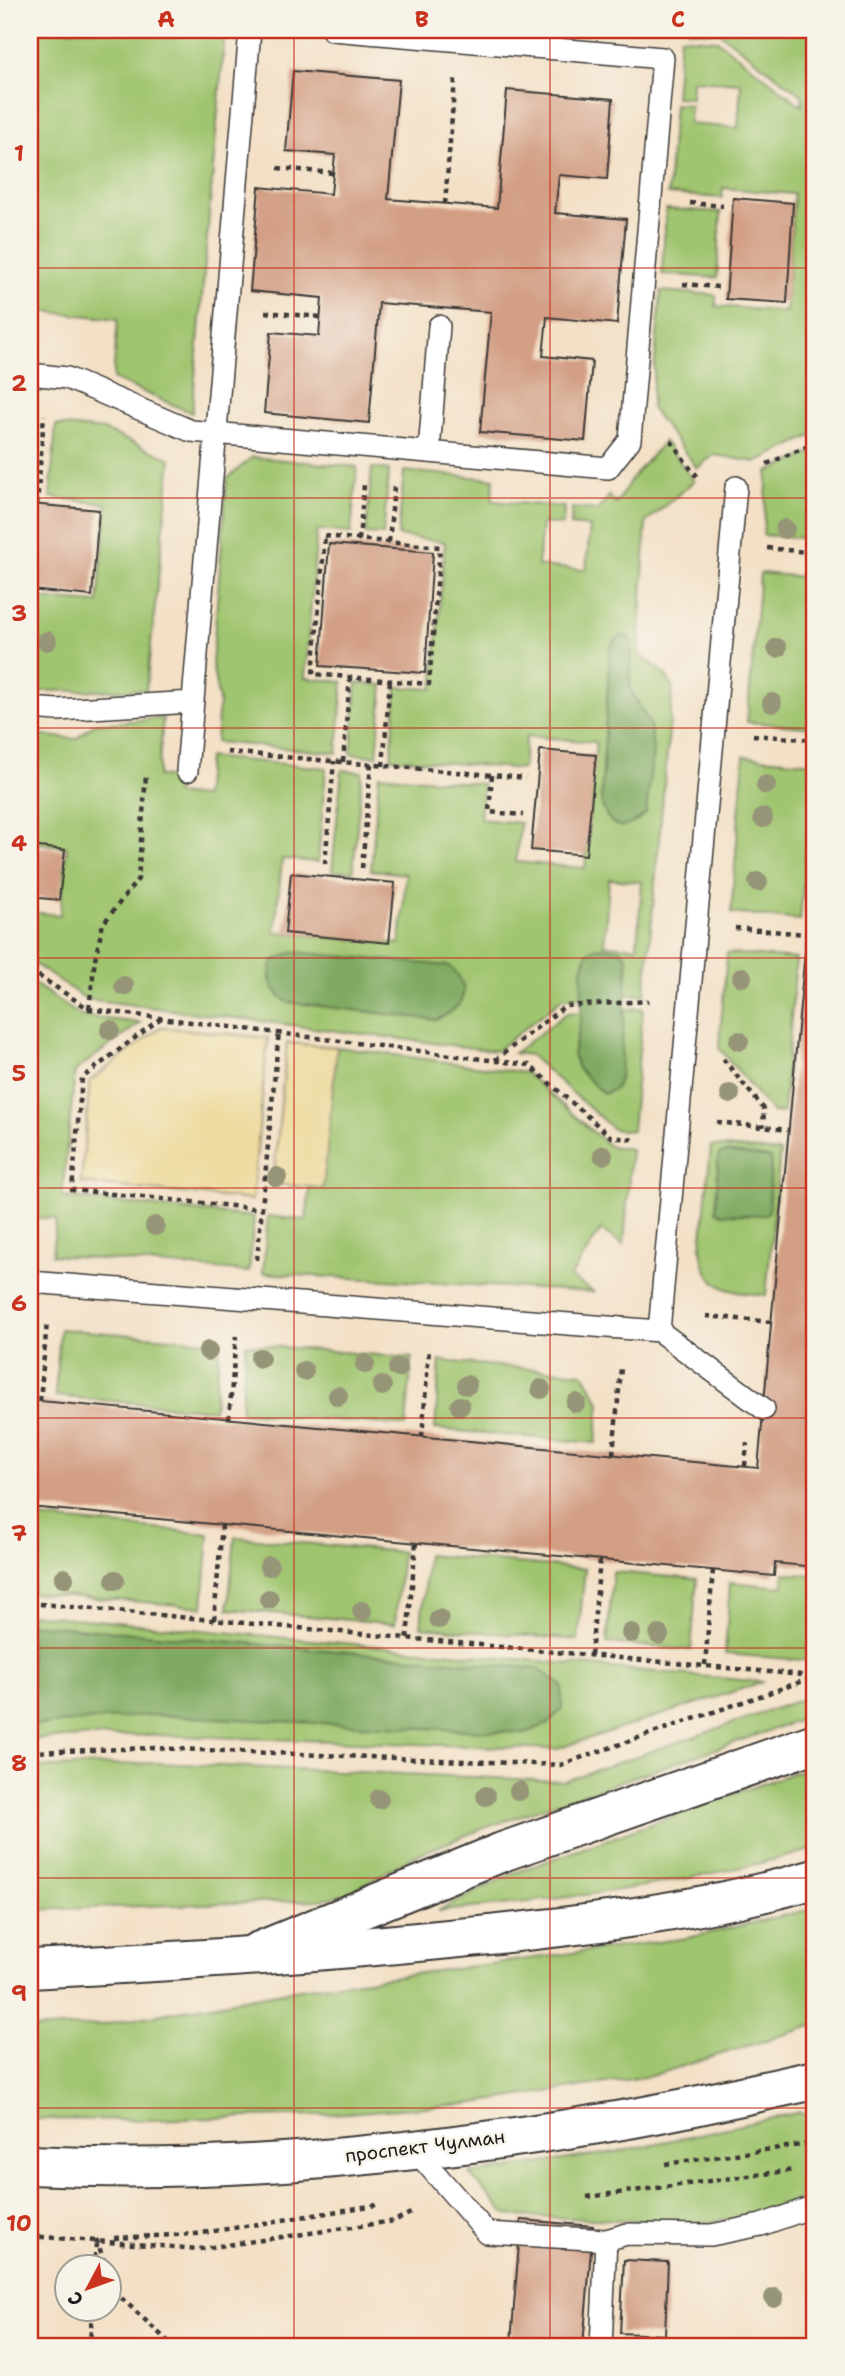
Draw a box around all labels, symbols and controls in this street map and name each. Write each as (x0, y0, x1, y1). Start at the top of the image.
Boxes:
text: A (157, 4, 175, 34)
text: B (415, 4, 429, 34)
text: C (671, 4, 685, 34)
text: 1 (14, 138, 24, 168)
text: 2 (11, 368, 27, 398)
text: 3 (11, 598, 27, 628)
text: 4 (11, 828, 27, 858)
text: 5 (12, 1058, 26, 1088)
text: 6 (11, 1288, 27, 1318)
text: 7 (11, 1518, 27, 1548)
text: 8 (11, 1748, 27, 1778)
text: 9 (11, 1978, 27, 2008)
street label: проспект Чулман (344, 2124, 506, 2168)
text: 10 (6, 2208, 32, 2238)
north arrow (52, 2254, 122, 2324)
text: С (62, 2286, 89, 2311)

